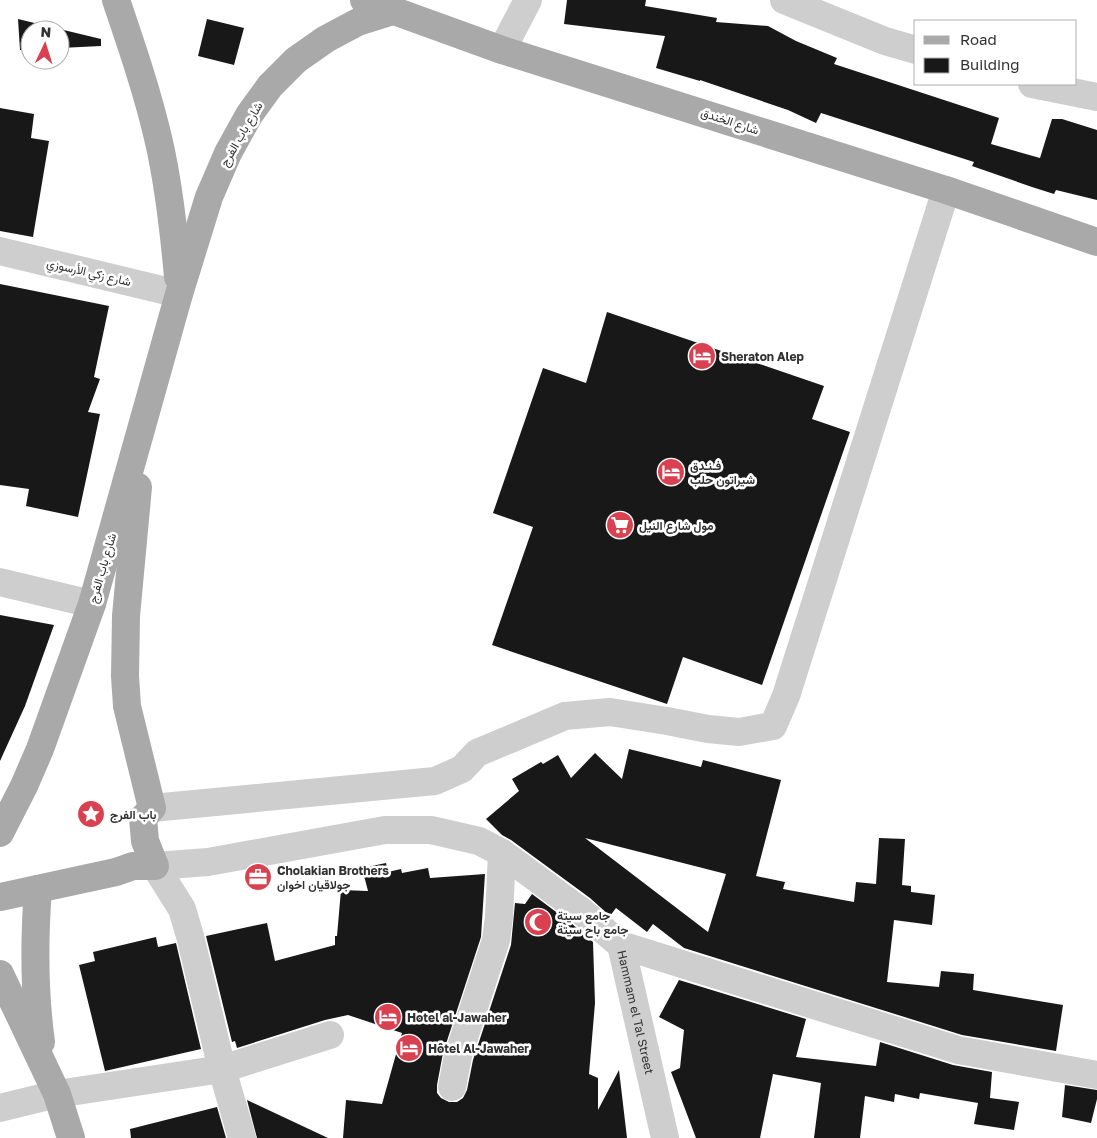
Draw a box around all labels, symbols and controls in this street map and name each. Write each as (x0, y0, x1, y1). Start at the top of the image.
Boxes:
north arrow (20, 20, 70, 70)
legend (914, 20, 1077, 85)
text: N (40, 23, 52, 40)
text: Road (960, 30, 997, 48)
text: Building (960, 55, 1020, 73)
street label: شارع باب الفرج (216, 99, 267, 170)
street label: شارع الخندق (698, 105, 761, 139)
street label: شارع زكي الأرسوزي (45, 255, 133, 292)
hotel icon: Sheraton Alep (687, 341, 717, 371)
place label: Sheraton Alep (721, 349, 805, 364)
hotel icon: فـنـدق شيراتون حلب (656, 457, 686, 487)
place label: فـنـدق شيراتون حلب (690, 458, 756, 488)
supermarket icon: مول شارع النيل (605, 510, 635, 540)
place label: مول شارع النيل (639, 518, 714, 534)
street label: شارع باب الفرج (85, 531, 121, 605)
place icon: باب الفرج (76, 799, 106, 829)
place label: باب الفرج (110, 807, 157, 823)
office icon: Cholakian Brothers جولاقيان اخوان (243, 862, 273, 892)
place label: Cholakian Brothers جولاقيان اخوان (277, 863, 389, 893)
mosque icon: جامع سيتة جامع باح سيتة (523, 907, 553, 937)
place label: جامع سيتة جامع باح سيتة (557, 908, 628, 938)
street label: Hammam el Tal Street (615, 948, 658, 1076)
hotel icon: Hotel al-Jawaher (373, 1002, 403, 1032)
place label: Hotel al-Jawaher (407, 1010, 507, 1025)
hotel icon: Hôtel Al-Jawaher (394, 1033, 424, 1063)
place label: Hôtel Al-Jawaher (428, 1041, 529, 1056)

